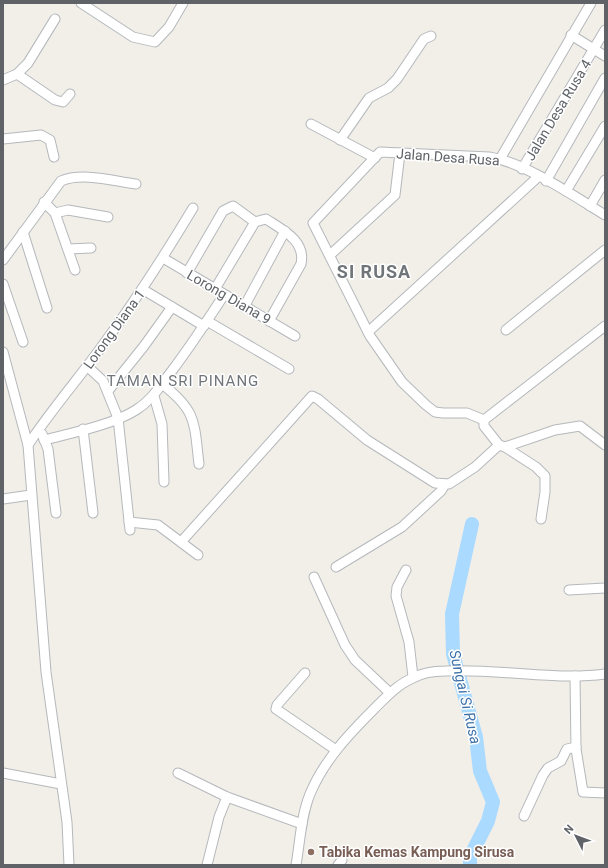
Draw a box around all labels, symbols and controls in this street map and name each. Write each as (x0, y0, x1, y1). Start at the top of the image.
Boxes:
street label: Jalan Desa Rusa 4 (522, 56, 595, 163)
street label: Jalan Desa Rusa (396, 145, 500, 169)
district label: SI RUSA (337, 261, 411, 282)
street label: Lorong Diana 9 (184, 267, 274, 327)
street label: Lorong Diana 1 (80, 286, 148, 372)
district label: TAMAN SRI PINANG (107, 372, 259, 390)
water label: Sungai Si Rusa (445, 648, 485, 746)
north arrow (556, 816, 596, 856)
text: N (562, 822, 577, 837)
place label: Tabika Kemas Kampung Sirusa (319, 844, 515, 860)
marker: Tabika Kemas Kampung Sirusa (306, 847, 316, 857)

